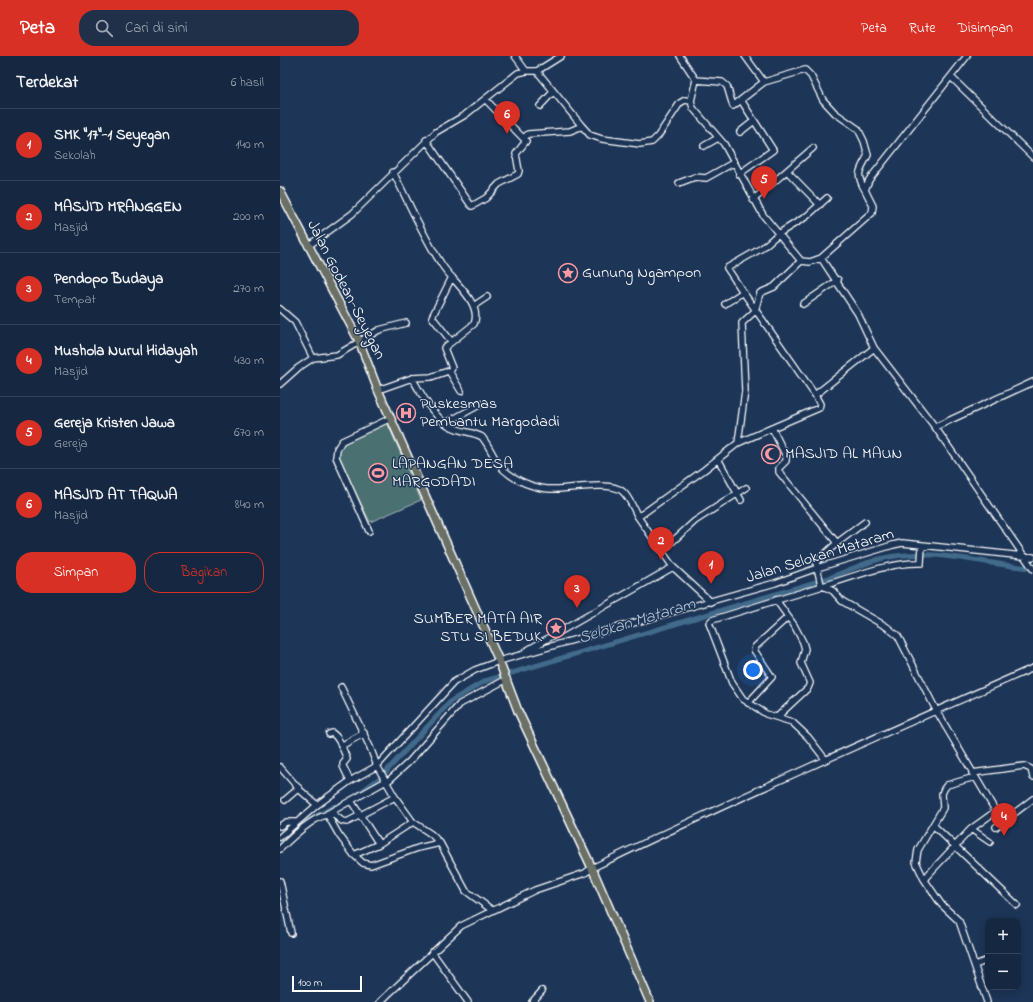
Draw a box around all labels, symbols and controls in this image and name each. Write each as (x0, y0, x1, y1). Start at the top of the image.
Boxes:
search box (79, 10, 359, 46)
text: Peta (20, 15, 55, 42)
icon: search (93, 17, 115, 39)
text: Cari di sini (125, 17, 188, 39)
text: Peta (861, 18, 887, 39)
text: Rute (909, 18, 936, 39)
text: Disimpan (958, 18, 1013, 39)
text: Terdekat (16, 70, 78, 95)
text: 6 hasil (231, 73, 264, 92)
pin: 6 (494, 101, 520, 134)
text: SMK "17"-1 Seyegan (54, 124, 170, 146)
text: 1 (27, 135, 31, 154)
text: 140 m (236, 135, 264, 154)
text: Sekolah (54, 146, 96, 165)
pin: 5 (751, 166, 777, 199)
text: MASJID MRANGGEN (54, 196, 182, 218)
text: 2 (26, 207, 32, 226)
text: 200 m (233, 207, 264, 226)
street label: Jalan Godean-Seyegan (300, 216, 392, 364)
text: Masjid (54, 218, 88, 237)
place label: Gunung Ngampon (582, 261, 701, 285)
place icon: Gunung Ngampon (557, 262, 579, 284)
text: Pendopo Budaya (54, 268, 163, 290)
text: 3 (26, 279, 32, 298)
text: 270 m (233, 279, 264, 298)
text: Tempat (54, 290, 96, 309)
text: Mushola Nurul Hidayah (54, 340, 198, 362)
text: 4 (26, 351, 32, 370)
text: 430 m (234, 351, 264, 370)
text: Masjid (54, 362, 88, 381)
place label: Puskesmas Pembantu Margodadi (420, 392, 560, 434)
hospital icon: Puskesmas Pembantu Margodadi (395, 402, 417, 424)
text: Gereja Kristen Jawa (54, 412, 175, 434)
text: 5 (25, 423, 33, 442)
text: 670 m (234, 423, 264, 442)
text: Gereja (54, 434, 87, 453)
place label: MASJID AL MAUN (785, 442, 902, 466)
mosque icon: MASJID AL MAUN (760, 443, 782, 465)
place label: LAPANGAN DESA MARGODADI (392, 452, 513, 494)
sports icon: LAPANGAN DESA MARGODADI (367, 462, 389, 484)
text: MASJID AT TAQWA (54, 484, 178, 506)
text: 6 (26, 495, 32, 514)
text: 840 m (235, 495, 264, 514)
text: Masjid (54, 506, 88, 525)
street label: Jalan Selokan Mataram (743, 522, 897, 590)
pin: 2 (648, 527, 674, 560)
pin: 1 (698, 551, 724, 584)
button: Simpan (16, 552, 136, 593)
button: Bagikan (144, 552, 264, 593)
pin: 3 (564, 575, 590, 608)
water label: Selokan Mataram (575, 591, 699, 651)
place label: SUMBER MATA AIR STU SI BEDUK (414, 607, 542, 649)
place icon: SUMBER MATA AIR STU SI BEDUK (545, 617, 567, 639)
your location (743, 660, 763, 680)
pin: 4 (991, 803, 1017, 836)
map controls (985, 918, 1021, 990)
button: + (985, 918, 1021, 954)
button: − (985, 954, 1021, 990)
scale bar (292, 974, 362, 993)
text: 100 m (298, 975, 322, 991)

